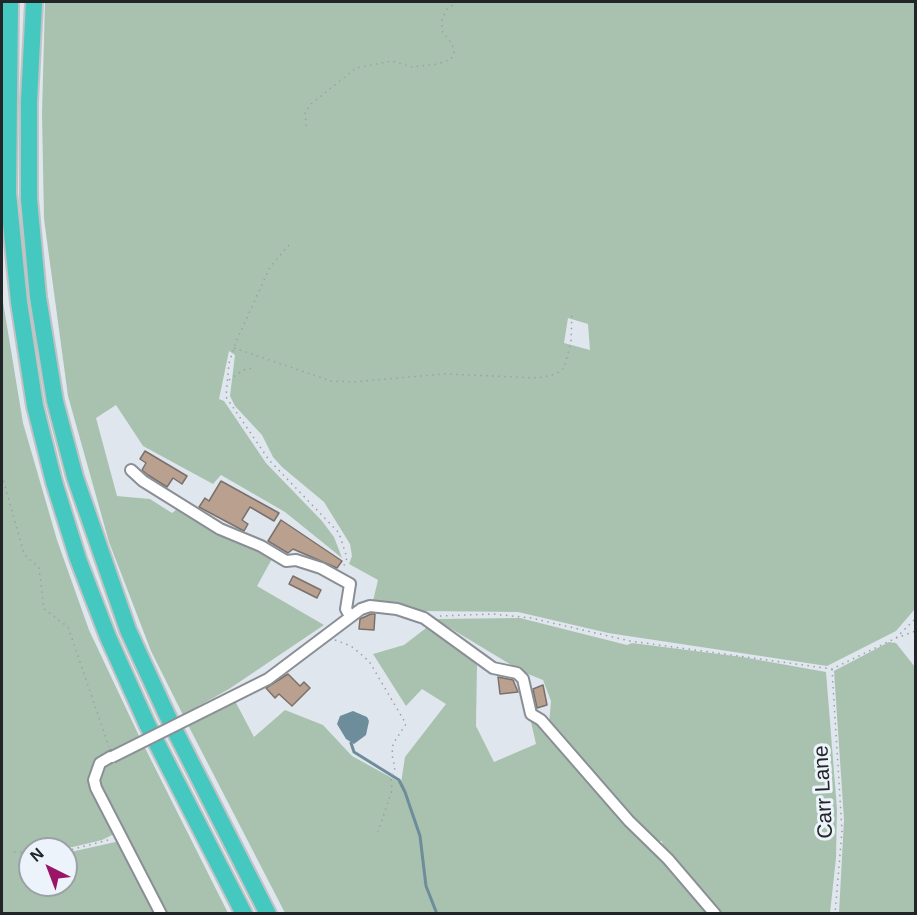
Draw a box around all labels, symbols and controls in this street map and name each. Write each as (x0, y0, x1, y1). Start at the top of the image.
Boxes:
street label: Carr Lane (809, 745, 839, 839)
north arrow (18, 837, 78, 897)
text: N (27, 845, 47, 865)

